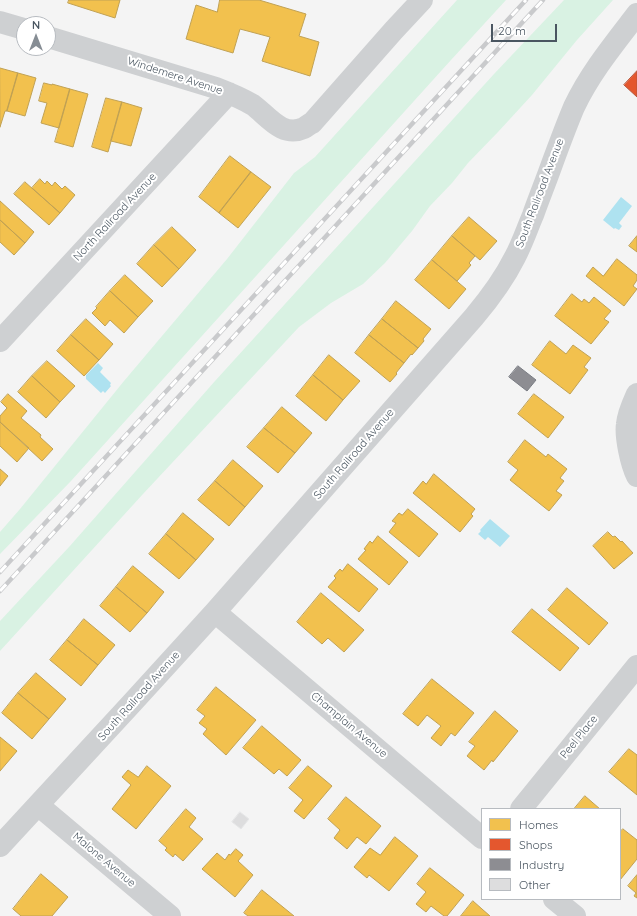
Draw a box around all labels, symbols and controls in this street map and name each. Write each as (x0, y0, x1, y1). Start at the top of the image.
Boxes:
north arrow (16, 16, 56, 56)
scale bar (493, 16, 559, 42)
text: N (32, 18, 40, 32)
text: 20 m (498, 23, 526, 38)
street label: Windemere Avenue (126, 54, 224, 98)
street label: South Railroad Avenue (513, 137, 567, 249)
street label: North Railroad Avenue (71, 170, 159, 264)
street label: South Railroad Avenue (311, 406, 397, 502)
street label: South Railroad Avenue (95, 649, 183, 743)
street label: Champlain Avenue (308, 689, 390, 761)
street label: Peel Place (557, 713, 601, 761)
legend (481, 808, 621, 900)
text: Homes (519, 817, 558, 832)
street label: Malone Avenue (70, 830, 138, 890)
text: Shops (519, 837, 553, 852)
text: Industry (519, 857, 564, 872)
text: Other (519, 877, 550, 892)

